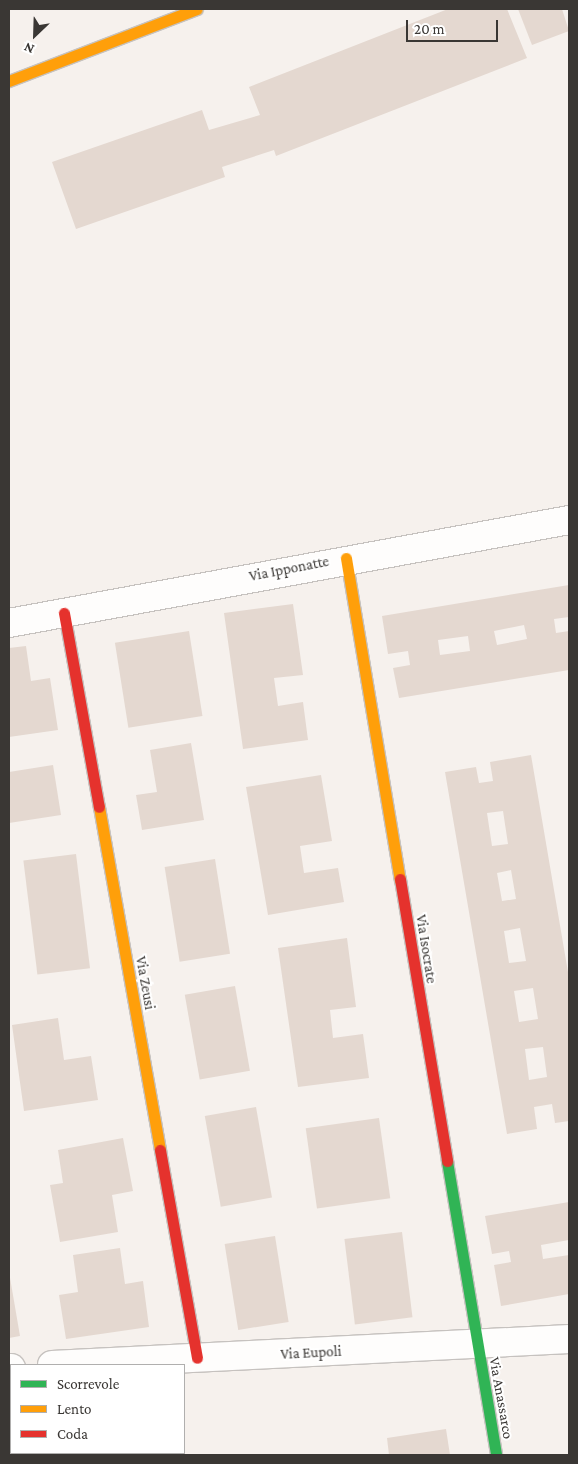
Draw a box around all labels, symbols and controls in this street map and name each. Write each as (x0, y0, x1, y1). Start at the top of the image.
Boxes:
north arrow (10, 10, 60, 60)
scale bar (408, 10, 500, 42)
text: 20 m (414, 21, 445, 37)
text: N (21, 39, 37, 58)
street label: Via Ipponatte (247, 552, 331, 586)
street label: Via Isocrate (412, 913, 440, 985)
street label: Via Zeusi (131, 955, 159, 1011)
street label: Via Eupoli (280, 1342, 342, 1364)
street label: Via Anassarco (485, 1356, 517, 1440)
legend (10, 1364, 185, 1454)
text: Scorrevole (57, 1376, 119, 1392)
text: Lento (57, 1401, 91, 1417)
text: Coda (57, 1426, 88, 1442)

